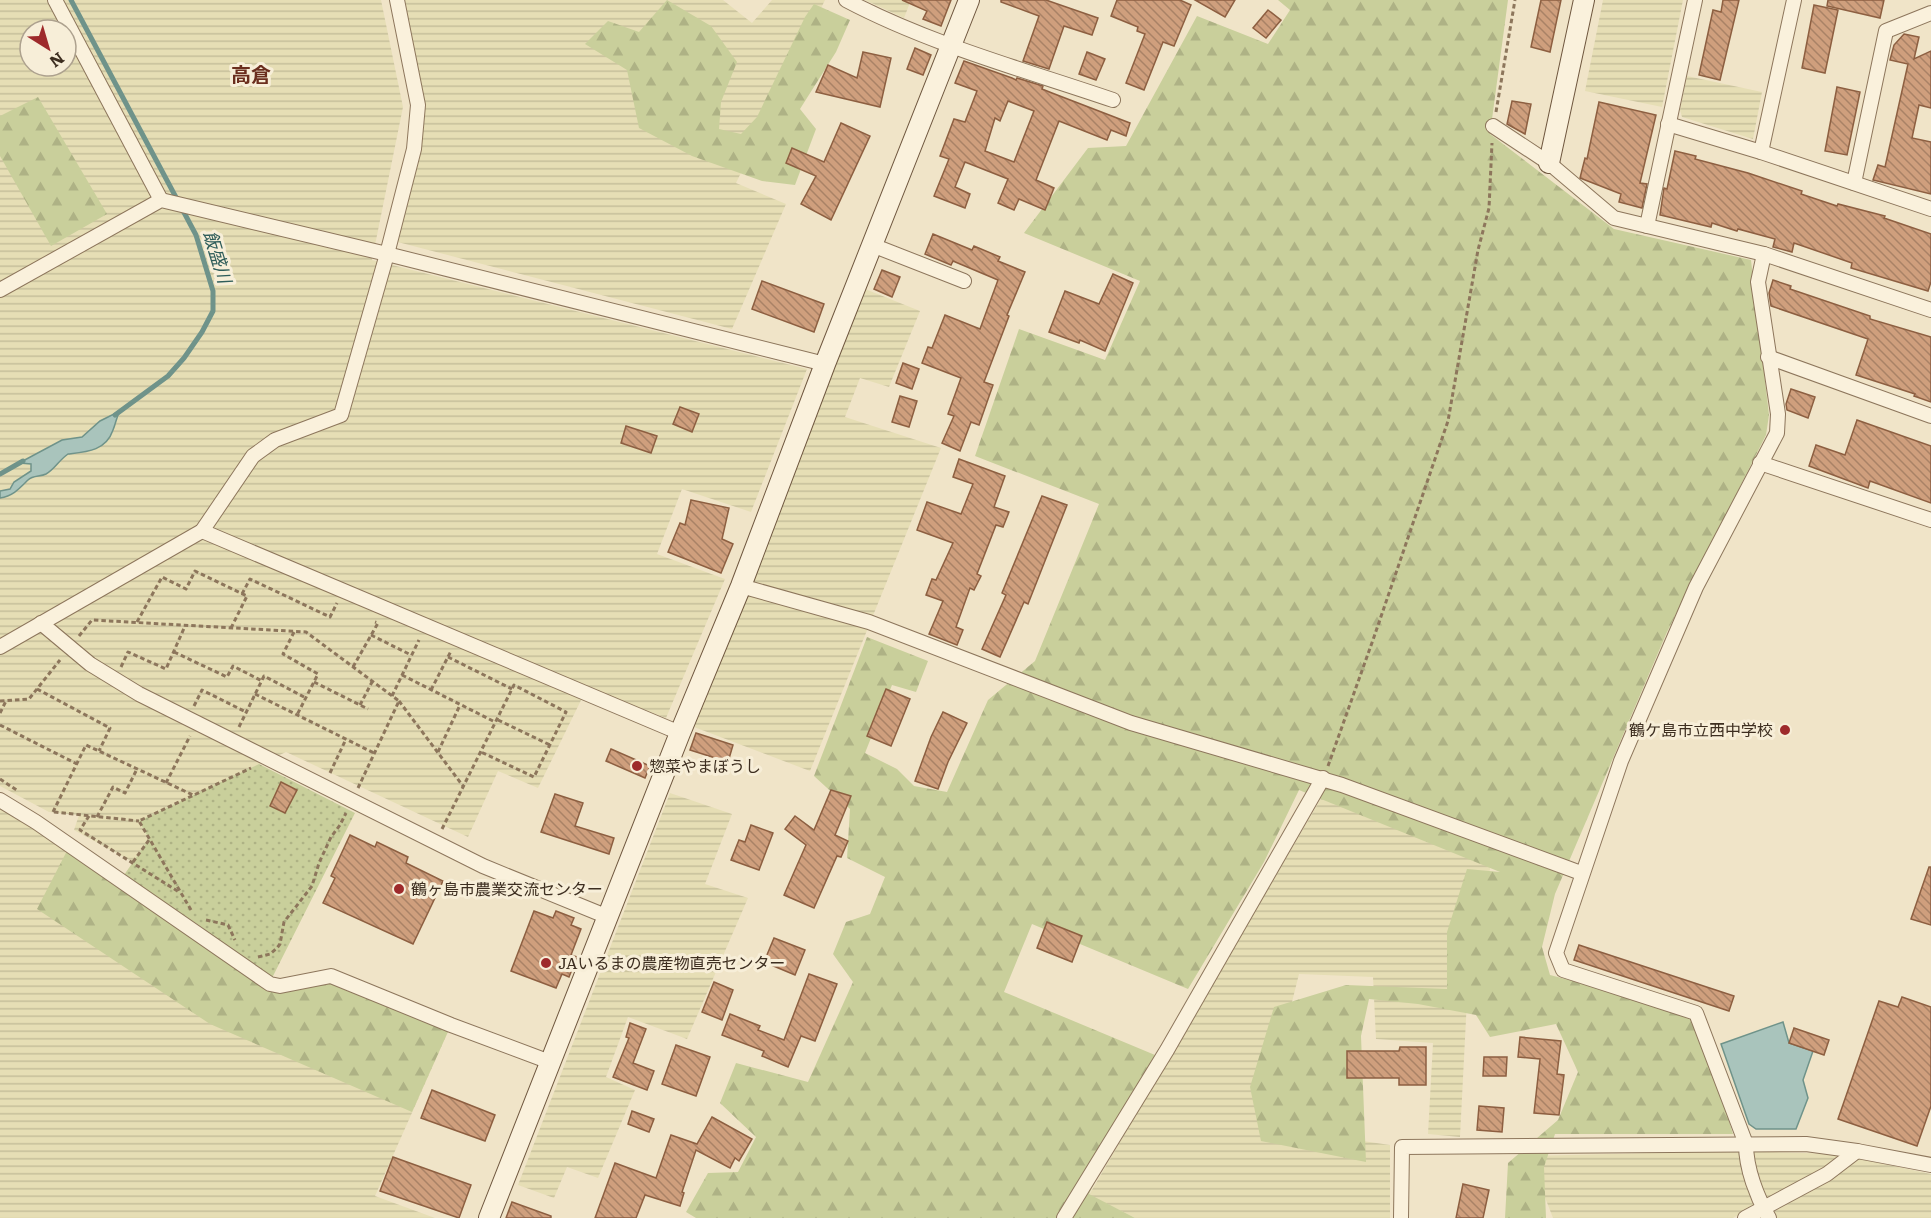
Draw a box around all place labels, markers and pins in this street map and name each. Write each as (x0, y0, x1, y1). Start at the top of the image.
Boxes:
place label: 鶴ケ島市立西中学校 (1629, 717, 1773, 741)
marker: 鶴ケ島市立西中学校 (1778, 723, 1792, 737)
place label: 惣菜やまぼうし (649, 753, 761, 777)
marker: 惣菜やまぼうし (630, 759, 644, 773)
place label: 鶴ヶ島市農業交流センター (411, 876, 603, 900)
marker: 鶴ヶ島市農業交流センター (392, 882, 406, 896)
place label: JAいるまの農産物直売センター (558, 950, 786, 974)
marker: JAいるまの農産物直売センター (539, 956, 553, 970)

